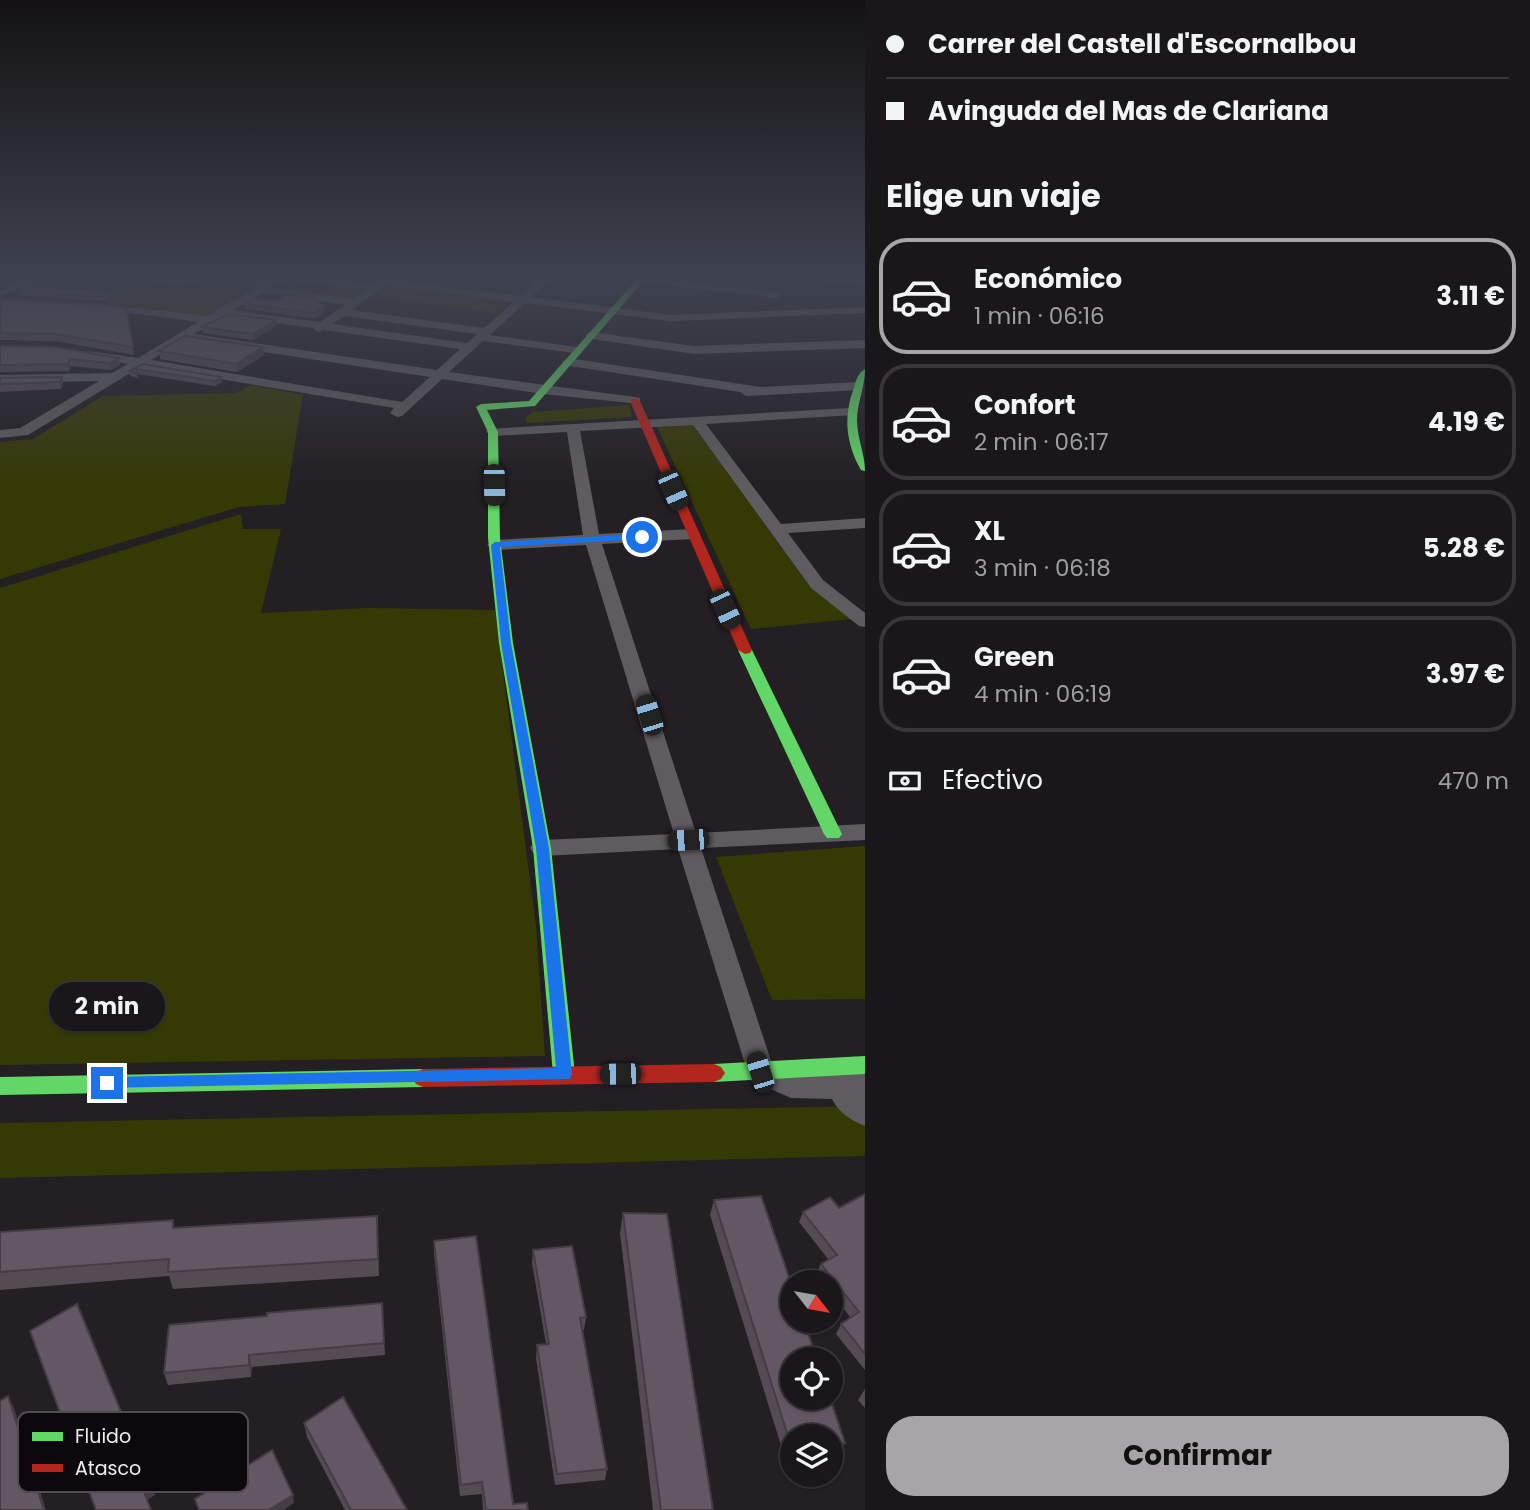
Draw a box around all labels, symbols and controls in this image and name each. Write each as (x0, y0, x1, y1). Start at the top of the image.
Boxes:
text: Carrer del Castell d'Escornalbou (928, 26, 1357, 62)
text: Avinguda del Mas de Clariana (928, 93, 1329, 129)
text: Elige un viaje (886, 173, 1101, 218)
text: Económico (974, 261, 1122, 297)
icon: car (890, 265, 953, 328)
text: 3.11 € (1436, 278, 1505, 314)
text: 1 min · 06:16 (974, 300, 1105, 332)
text: Confort (974, 387, 1076, 423)
icon: car (890, 391, 953, 454)
text: 4.19 € (1428, 404, 1505, 440)
text: 2 min · 06:17 (974, 426, 1108, 458)
car (484, 464, 505, 506)
car (655, 467, 692, 513)
text: XL (974, 513, 1005, 549)
icon: car (890, 517, 953, 580)
route start (626, 521, 658, 553)
text: 5.28 € (1423, 530, 1505, 566)
text: 3 min · 06:18 (974, 552, 1111, 584)
car (707, 586, 744, 632)
text: Green (974, 639, 1055, 675)
icon: car (890, 643, 953, 706)
text: 3.97 € (1426, 656, 1505, 692)
text: 4 min · 06:19 (974, 678, 1112, 710)
car (633, 692, 666, 738)
icon: cash (886, 762, 924, 800)
text: Efectivo (942, 762, 1043, 798)
text: 470 m (1438, 765, 1509, 797)
car (667, 828, 710, 852)
callout: 2 min (49, 982, 165, 1030)
text: 2 min (75, 990, 139, 1022)
car (744, 1049, 777, 1095)
car (599, 1063, 642, 1085)
route end (91, 1067, 123, 1099)
north arrow (780, 1270, 844, 1334)
map controls (780, 1270, 843, 1487)
button: locate (780, 1347, 843, 1410)
legend (18, 1412, 248, 1492)
button: Confirmar (886, 1416, 1509, 1496)
text: Fluido (75, 1423, 131, 1450)
button: layers (780, 1424, 843, 1487)
text: Atasco (75, 1455, 141, 1482)

